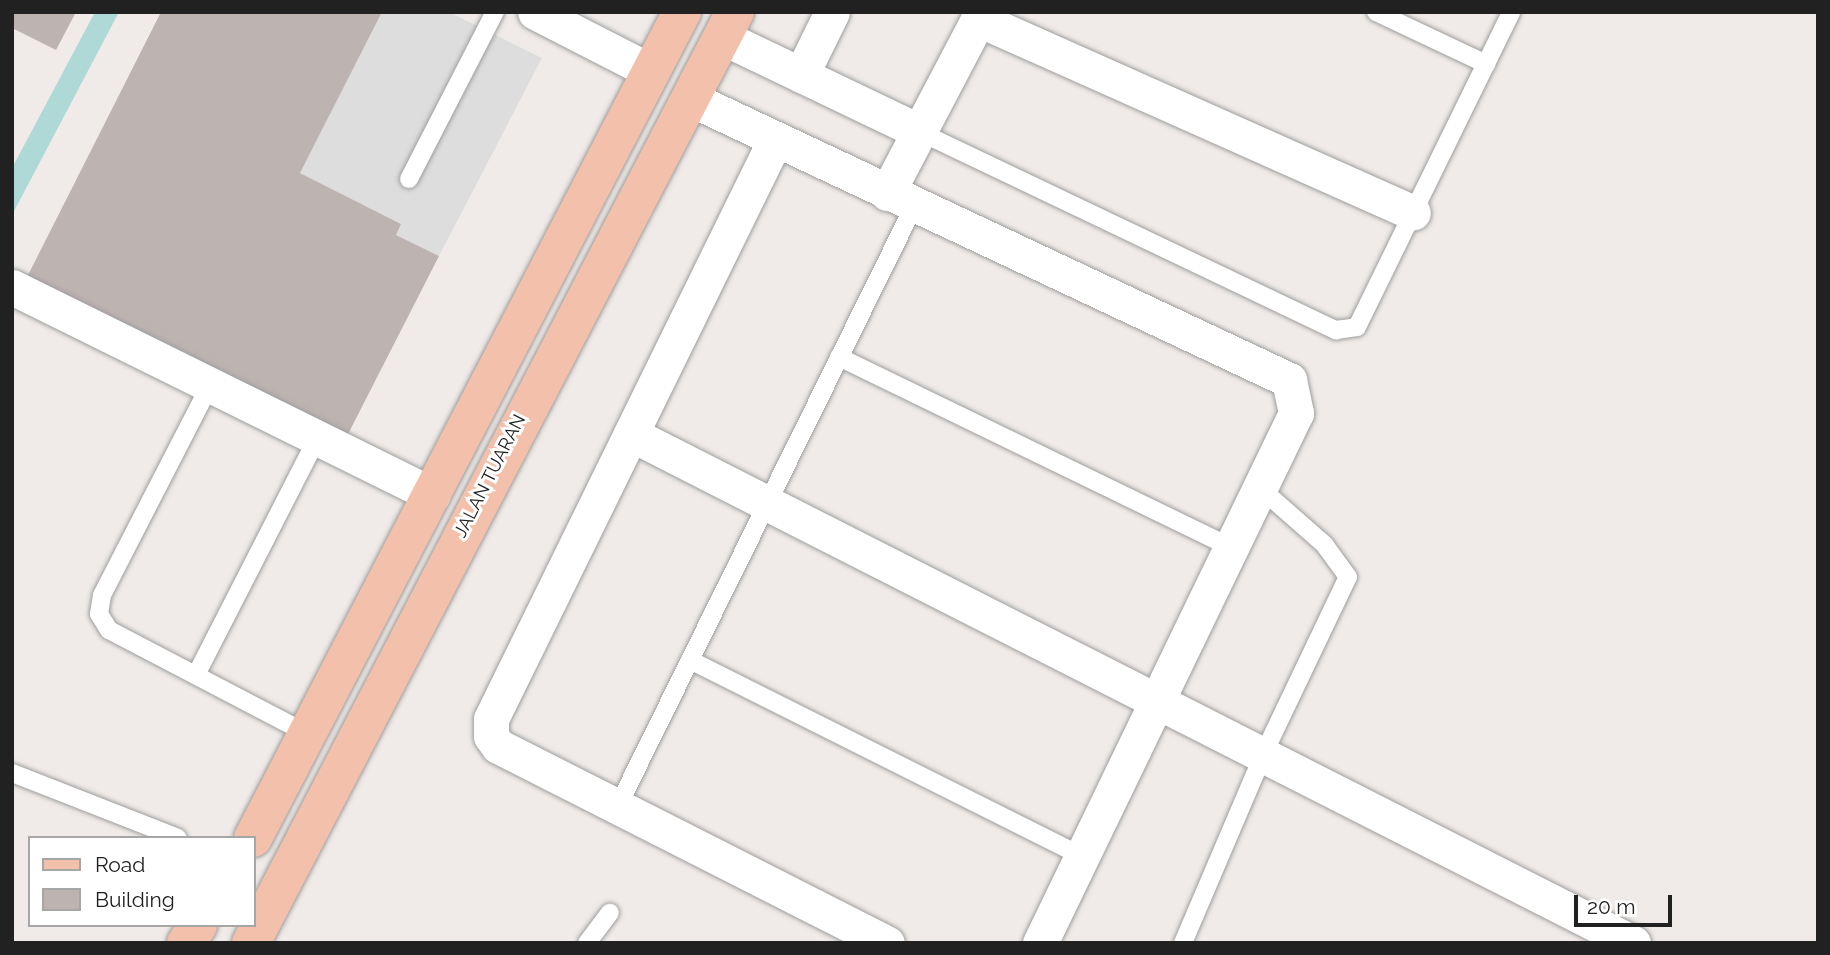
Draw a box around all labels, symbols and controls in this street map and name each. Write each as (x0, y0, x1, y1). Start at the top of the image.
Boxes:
street label: JALAN TUARAN (450, 411, 530, 541)
legend (28, 836, 256, 927)
text: Road (95, 852, 145, 877)
scale bar (1578, 881, 1676, 925)
text: Building (95, 887, 175, 912)
text: 20 m (1587, 894, 1635, 919)

